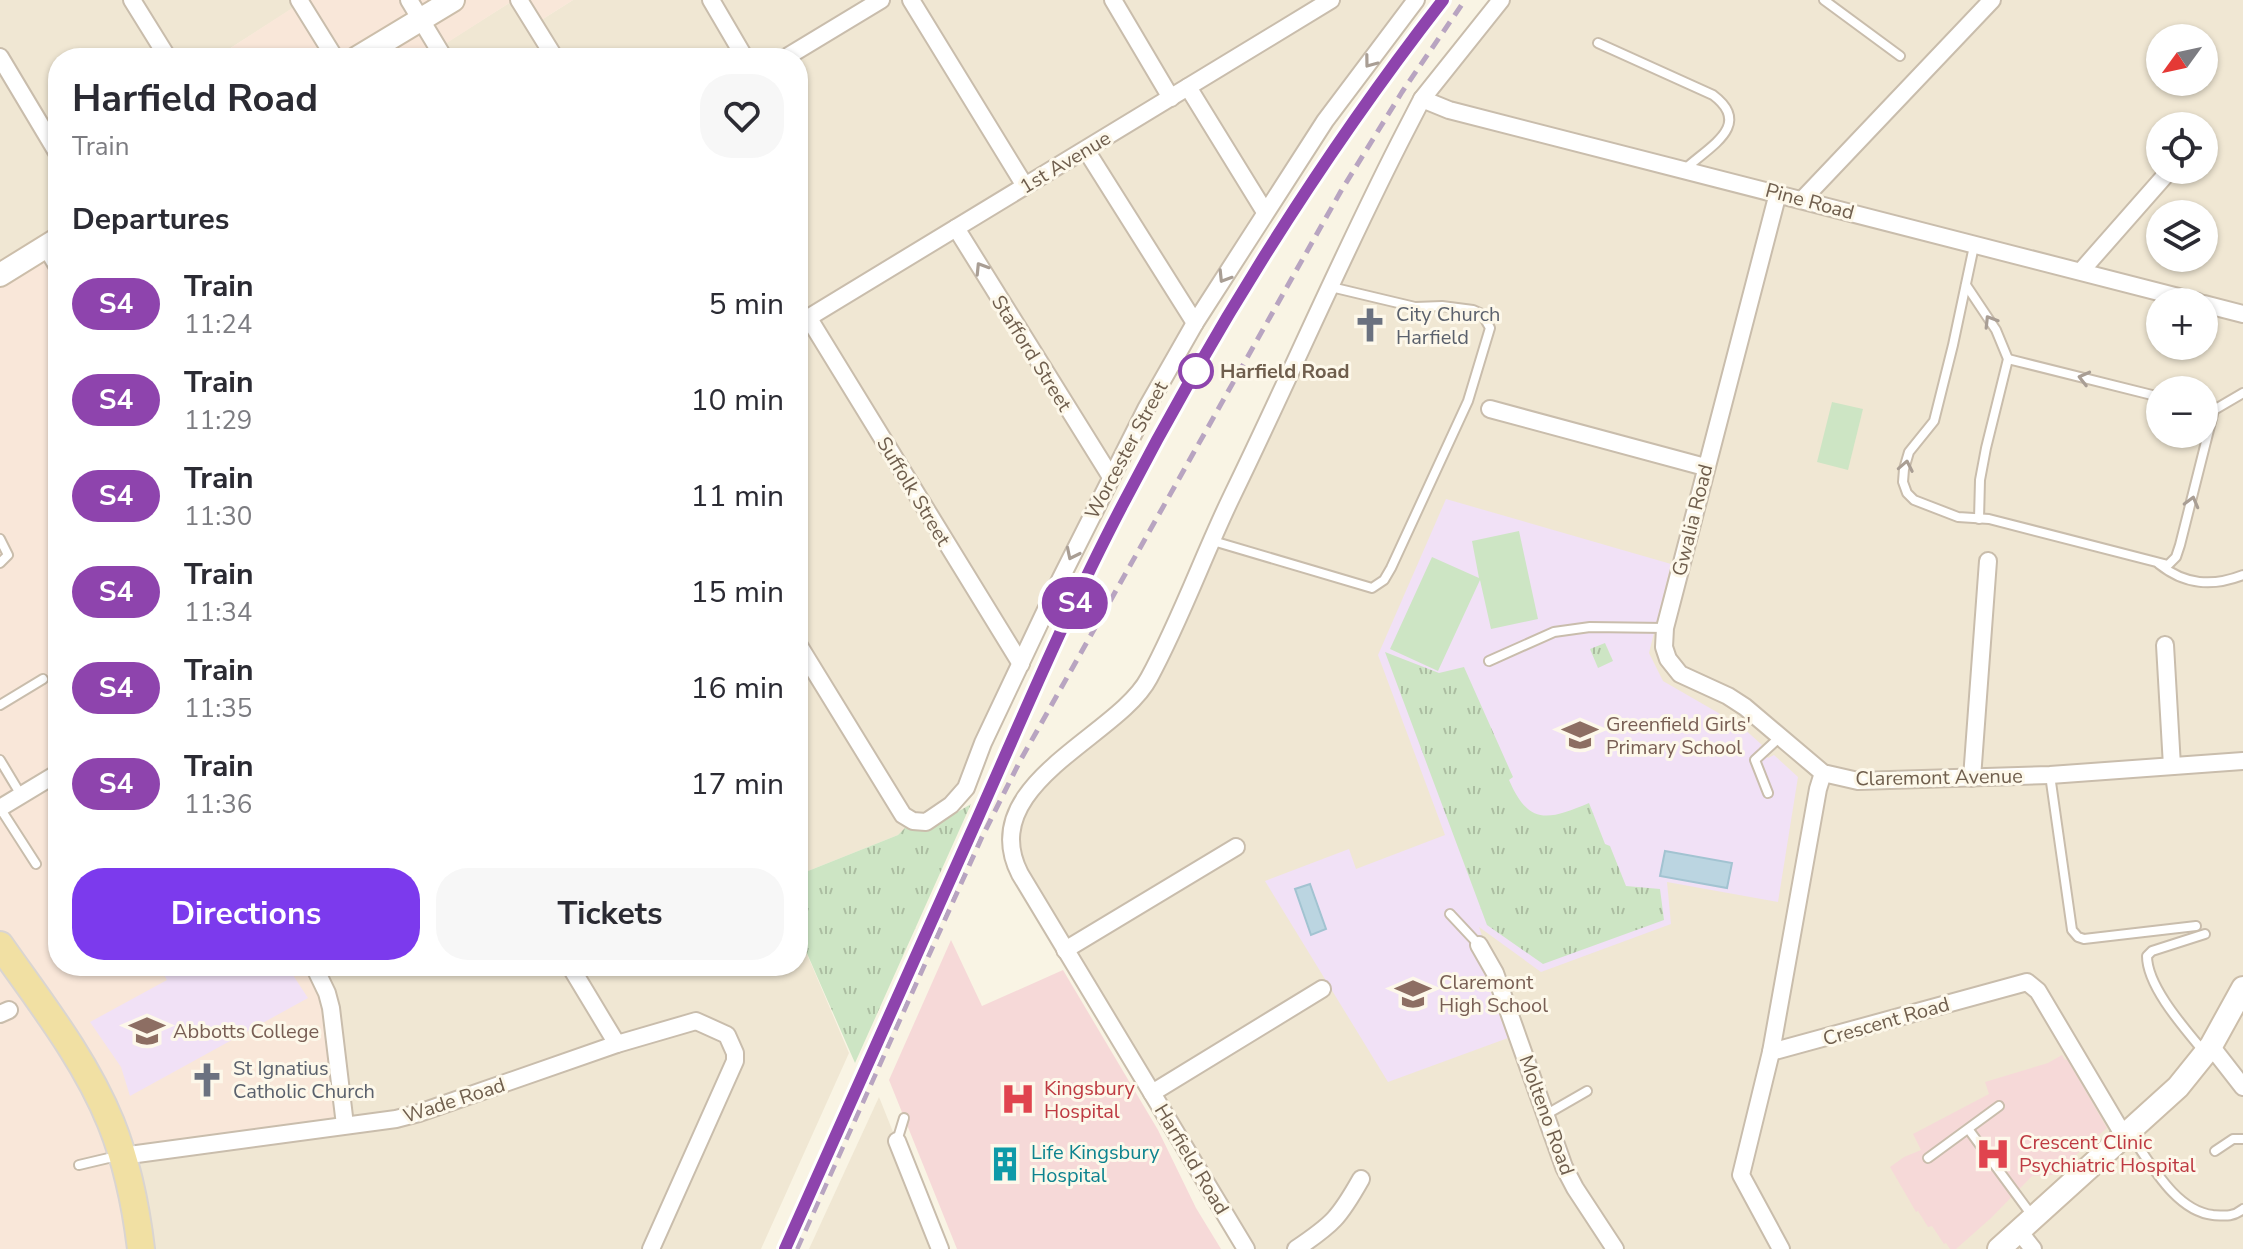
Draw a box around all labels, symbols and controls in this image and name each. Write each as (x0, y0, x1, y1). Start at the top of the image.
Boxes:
north arrow (2146, 24, 2218, 96)
map controls (2146, 24, 2218, 448)
one-way arrow (1365, 53, 1379, 68)
text: Harfield Road (72, 73, 318, 124)
button: heart (700, 74, 784, 158)
button: locate (2146, 112, 2218, 184)
street label: 1st Avenue (1015, 125, 1116, 200)
text: Train (72, 129, 129, 164)
street label: Pine Road (1762, 177, 1857, 226)
text: Departures (72, 199, 229, 240)
button: layers (2146, 200, 2218, 272)
one-way arrow (975, 262, 990, 277)
text: Train (184, 266, 254, 307)
one-way arrow (1218, 268, 1233, 283)
text: 5 min (709, 284, 784, 325)
text: S4 (99, 285, 133, 323)
button: + (2146, 288, 2218, 360)
street label: Stafford Street (985, 290, 1079, 417)
place label: City Church Harfield (1396, 301, 1500, 351)
church icon: City Church Harfield (1351, 306, 1389, 344)
text: 11:24 (184, 307, 252, 342)
one-way arrow (1984, 315, 1999, 330)
marker: Harfield Road (1179, 354, 1213, 388)
place label: Harfield Road (1220, 358, 1349, 385)
text: Train (184, 362, 254, 403)
one-way arrow (2078, 370, 2092, 387)
street label: Worcester Street (1079, 376, 1175, 524)
button: − (2146, 376, 2218, 448)
text: 10 min (691, 380, 784, 421)
text: S4 (99, 381, 133, 419)
text: 11:29 (184, 403, 252, 438)
street label: Suffolk Street (870, 432, 957, 552)
text: Train (184, 458, 254, 499)
one-way arrow (1896, 460, 1913, 473)
street label: Gwalia Road (1666, 461, 1719, 579)
text: 11 min (691, 476, 784, 517)
text: S4 (99, 477, 133, 515)
one-way arrow (2182, 496, 2199, 510)
text: 11:30 (184, 499, 252, 534)
one-way arrow (1067, 546, 1082, 561)
text: Train (184, 554, 254, 595)
text: 15 min (691, 572, 784, 613)
text: S4 (99, 573, 133, 611)
line badge: S4 (1039, 577, 1111, 629)
text: S4 (1058, 584, 1092, 622)
text: 11:34 (184, 595, 252, 630)
text: Train (184, 650, 254, 691)
text: 16 min (691, 668, 784, 709)
text: S4 (99, 669, 133, 707)
text: 11:35 (184, 691, 252, 726)
place label: Greenfield Girls' Primary School (1606, 711, 1751, 761)
school or university icon: Greenfield Girls' Primary School (1561, 716, 1599, 754)
text: Train (184, 746, 254, 787)
street label: Claremont Avenue (1855, 763, 2023, 792)
text: 17 min (691, 764, 784, 805)
text: S4 (99, 765, 133, 803)
text: 11:36 (184, 787, 252, 822)
button: Directions (72, 868, 420, 960)
button: Tickets (436, 868, 784, 960)
place label: Claremont High School (1439, 969, 1548, 1019)
school or university icon: Claremont High School (1394, 975, 1432, 1013)
street label: Crescent Road (1820, 991, 1953, 1052)
school or university icon: Abbotts College (128, 1012, 166, 1050)
place label: Abbotts College (173, 1018, 319, 1045)
street label: Molteno Road (1512, 1052, 1581, 1179)
place label: St Ignatius Catholic Church (233, 1055, 375, 1105)
church icon: St Ignatius Catholic Church (188, 1061, 226, 1099)
street label: Wade Road (400, 1071, 508, 1130)
place label: Kingsbury Hospital (1044, 1075, 1135, 1125)
hospital icon: Kingsbury Hospital (999, 1080, 1037, 1118)
street label: Harfield Road (1148, 1099, 1235, 1220)
place label: Crescent Clinic Psychiatric Hospital (2019, 1129, 2196, 1179)
hospital icon: Crescent Clinic Psychiatric Hospital (1974, 1135, 2012, 1173)
place label: Life Kingsbury Hospital (1031, 1139, 1160, 1189)
building icon: Life Kingsbury Hospital (986, 1145, 1024, 1183)

